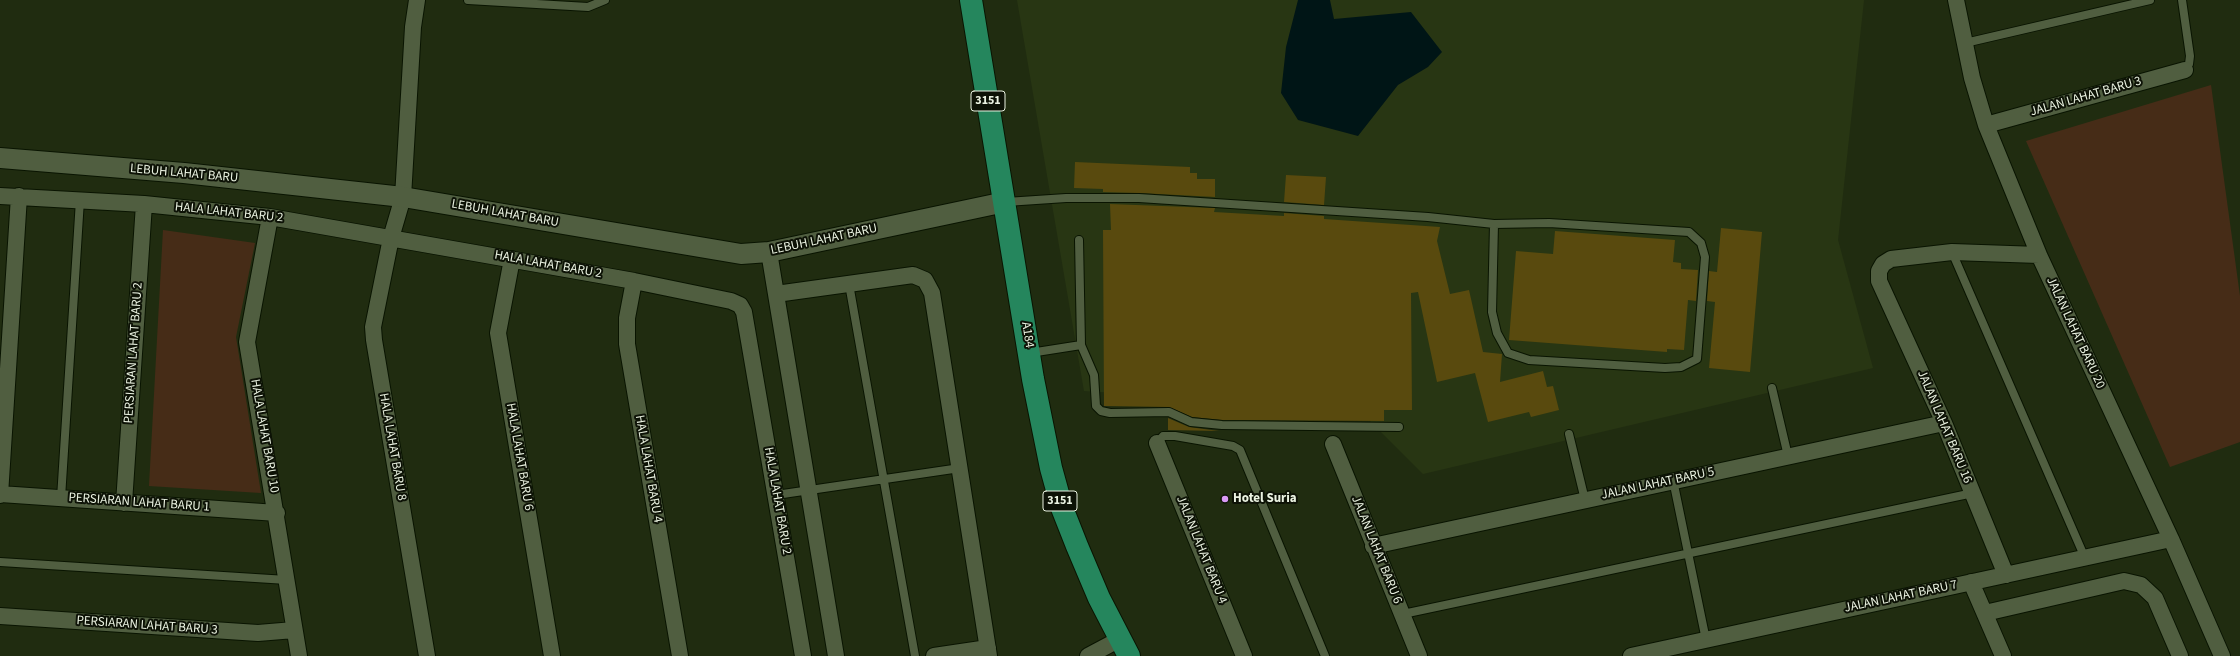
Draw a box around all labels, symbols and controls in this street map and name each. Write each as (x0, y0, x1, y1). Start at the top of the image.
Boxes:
street label: JALAN LAHAT BARU 3 (2029, 74, 2143, 120)
road number: 3151 (971, 91, 1005, 111)
street label: LEBUH LAHAT BARU (129, 161, 239, 187)
street label: LEBUH LAHAT BARU (450, 197, 560, 231)
street label: HALA LAHAT BARU 2 (174, 200, 284, 226)
street label: LEBUH LAHAT BARU (769, 221, 879, 259)
street label: HALA LAHAT BARU 2 (493, 248, 603, 282)
street label: JALAN LAHAT BARU 20 (2042, 275, 2108, 391)
street label: PERSIARAN LAHAT BARU 2 (121, 282, 147, 424)
street label: A184 (1017, 321, 1037, 349)
street label: JALAN LAHAT BARU 16 (1913, 368, 1975, 486)
street label: HALA LAHAT BARU 10 (246, 378, 282, 494)
street label: HALA LAHAT BARU 8 (375, 392, 409, 502)
street label: HALA LAHAT BARU 6 (502, 402, 536, 512)
street label: HALA LAHAT BARU 4 (631, 414, 665, 524)
street label: HALA LAHAT BARU 2 (760, 446, 794, 556)
street label: JALAN LAHAT BARU 5 (1600, 464, 1716, 504)
street label: PERSIARAN LAHAT BARU 1 (68, 490, 210, 516)
road number: 3151 (1043, 491, 1077, 511)
place label: Hotel Suria (1233, 491, 1297, 507)
street label: JALAN LAHAT BARU 4 (1172, 494, 1230, 606)
marker: Hotel Suria (1220, 494, 1230, 504)
street label: JALAN LAHAT BARU 6 (1347, 494, 1405, 606)
street label: JALAN LAHAT BARU 7 (1843, 577, 1959, 617)
street label: PERSIARAN LAHAT BARU 3 (76, 613, 218, 639)

